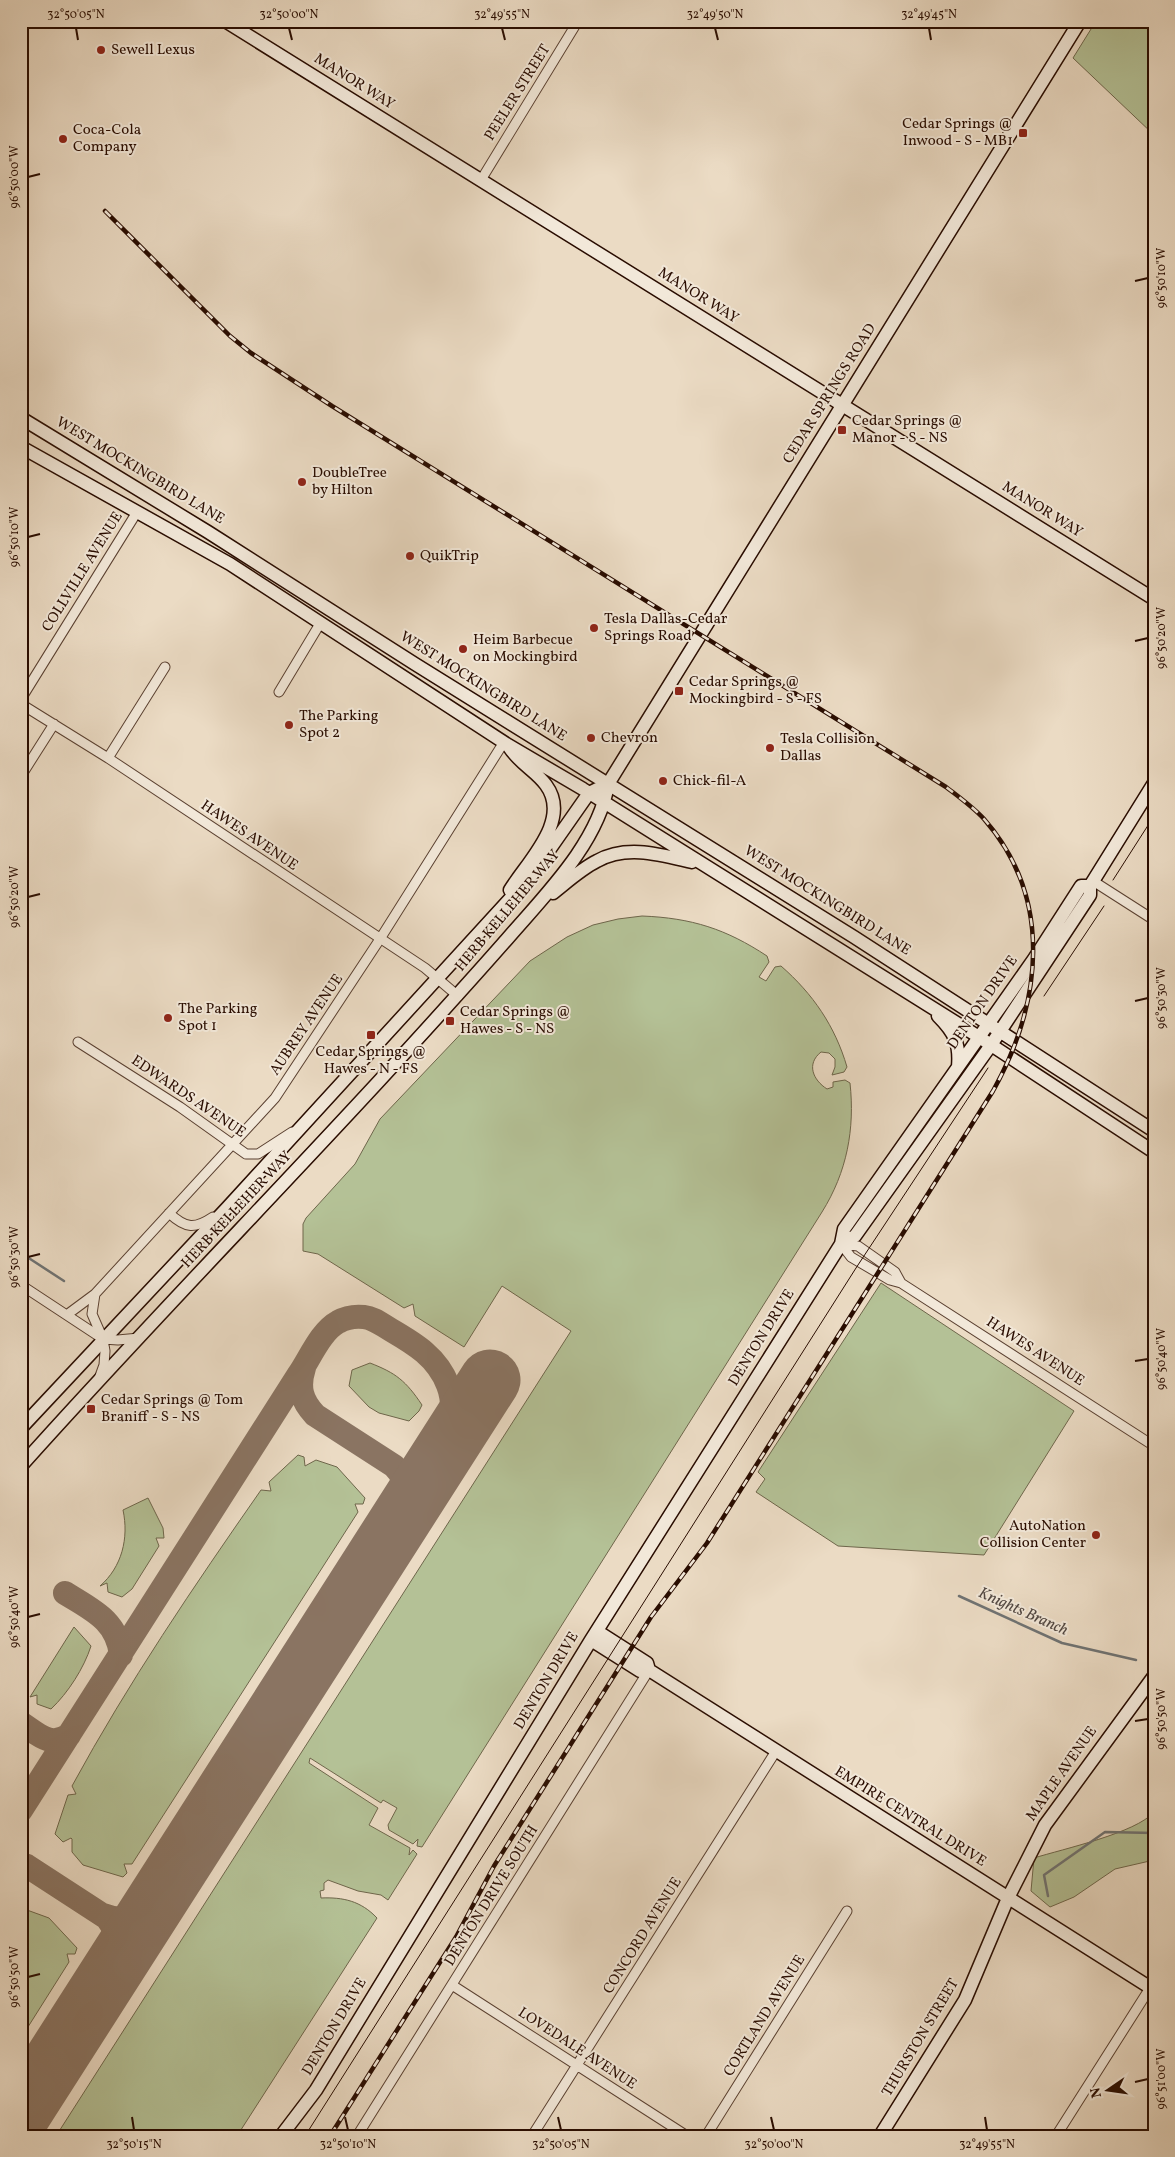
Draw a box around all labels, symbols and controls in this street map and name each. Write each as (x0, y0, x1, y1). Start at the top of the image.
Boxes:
text: 32°50'05"N (47, 7, 105, 23)
text: 32°50'00"N (260, 7, 319, 23)
text: 32°49'55"N (474, 7, 530, 23)
text: 32°49'50"N (687, 7, 743, 23)
text: 32°49'45"N (901, 7, 957, 23)
place label: Sewell Lexus (111, 40, 195, 61)
street label: PEELER STREET (480, 41, 556, 145)
marker: Sewell Lexus (95, 44, 107, 56)
street label: MANOR WAY (310, 49, 399, 116)
place label: Cedar Springs @ Inwood - S - MB1 (902, 114, 1013, 152)
place label: Coca-Cola Company (73, 120, 141, 158)
marker: Cedar Springs @ Inwood - S - MB1 (1017, 127, 1029, 139)
marker: Coca-Cola Company (57, 133, 69, 145)
text: 96°50'00"W (7, 145, 23, 209)
text: 96°50'10"W (1154, 248, 1170, 308)
street label: MANOR WAY (654, 263, 743, 330)
street label: CEDAR SPRINGS ROAD (778, 320, 882, 468)
place label: Cedar Springs @ Manor - S - NS (852, 411, 963, 449)
street label: WEST MOCKINGBIRD LANE (52, 412, 228, 530)
marker: Cedar Springs @ Manor - S - NS (836, 424, 848, 436)
place label: DoubleTree by Hilton (312, 463, 387, 501)
marker: DoubleTree by Hilton (296, 476, 308, 488)
street label: MANOR WAY (998, 477, 1087, 544)
text: 96°50'10"W (7, 507, 23, 567)
street label: COLLVILLE AVENUE (37, 508, 129, 636)
place label: QuikTrip (420, 546, 479, 567)
marker: QuikTrip (404, 550, 416, 562)
text: 96°50'20"W (1154, 607, 1170, 669)
place label: Tesla Dallas-Cedar Springs Road (604, 609, 727, 647)
marker: Tesla Dallas-Cedar Springs Road (588, 622, 600, 634)
street label: WEST MOCKINGBIRD LANE (395, 627, 571, 747)
place label: Heim Barbecue on Mockingbird (473, 630, 578, 668)
marker: Heim Barbecue on Mockingbird (457, 643, 469, 655)
place label: Cedar Springs @ Mockingbird - S - FS (689, 672, 822, 710)
marker: Cedar Springs @ Mockingbird - S - FS (673, 685, 685, 697)
place label: The Parking Spot 2 (299, 706, 379, 744)
marker: The Parking Spot 2 (283, 719, 295, 731)
place label: Chevron (601, 728, 658, 749)
place label: Tesla Collision Dallas (780, 729, 875, 767)
marker: Chevron (585, 732, 597, 744)
marker: Tesla Collision Dallas (764, 742, 776, 754)
place label: Chick-fil-A (673, 771, 747, 792)
marker: Chick-fil-A (657, 775, 669, 787)
street label: HAWES AVENUE (196, 796, 302, 876)
street label: WEST MOCKINGBIRD LANE (739, 841, 915, 961)
street label: HERB KELLEHER WAY (451, 845, 566, 977)
text: 96°50'20"W (7, 866, 23, 928)
street label: DENTON DRIVE (943, 952, 1023, 1054)
text: 96°50'30"W (1154, 967, 1170, 1029)
street label: AUBREY AVENUE (265, 970, 349, 1080)
place label: The Parking Spot 1 (178, 999, 258, 1037)
place label: Cedar Springs @ Hawes - S - NS (460, 1002, 571, 1040)
marker: The Parking Spot 1 (162, 1012, 174, 1024)
marker: Cedar Springs @ Hawes - S - NS (444, 1015, 456, 1027)
marker: Cedar Springs @ Hawes - N - FS (365, 1029, 377, 1041)
place label: Cedar Springs @ Hawes - N - FS (316, 1042, 426, 1080)
street label: EDWARDS AVENUE (126, 1051, 250, 1143)
street label: HERB KELLEHER WAY (177, 1146, 297, 1273)
text: 96°50'30"W (7, 1226, 23, 1288)
street label: DENTON DRIVE (724, 1286, 800, 1390)
street label: HAWES AVENUE (982, 1312, 1088, 1392)
text: 96°50'40"W (1154, 1328, 1170, 1390)
place label: Cedar Springs @ Tom Braniff - S - NS (101, 1390, 243, 1428)
marker: Cedar Springs @ Tom Braniff - S - NS (85, 1403, 97, 1415)
place label: AutoNation Collision Center (980, 1516, 1086, 1554)
marker: AutoNation Collision Center (1090, 1529, 1102, 1541)
water label: Knights Branch (975, 1582, 1071, 1642)
text: 96°50'40"W (7, 1586, 23, 1648)
street label: DENTON DRIVE (510, 1628, 584, 1734)
text: 96°50'50"W (1154, 1688, 1170, 1750)
street label: MAPLE AVENUE (1021, 1722, 1103, 1826)
street label: EMPIRE CENTRAL DRIVE (830, 1762, 990, 1872)
street label: DENTON DRIVE SOUTH (440, 1821, 544, 1971)
street label: CONCORD AVENUE (599, 1874, 687, 1998)
text: 96°50'50"W (7, 1946, 23, 2008)
street label: CORTLAND AVENUE (719, 1951, 811, 2081)
street label: DENTON DRIVE (298, 1974, 372, 2080)
street label: THURSTON STREET (877, 1975, 965, 2101)
street label: LOVEDALE AVENUE (513, 2003, 641, 2095)
text: 96°51'00"W (1154, 2048, 1170, 2110)
north arrow (1082, 2064, 1132, 2114)
text: N (1086, 2085, 1107, 2100)
text: 32°50'15"N (106, 2137, 162, 2153)
text: 32°50'10"N (320, 2137, 376, 2153)
text: 32°50'05"N (532, 2137, 590, 2153)
text: 32°50'00"N (745, 2137, 804, 2153)
text: 32°49'55"N (959, 2137, 1015, 2153)

